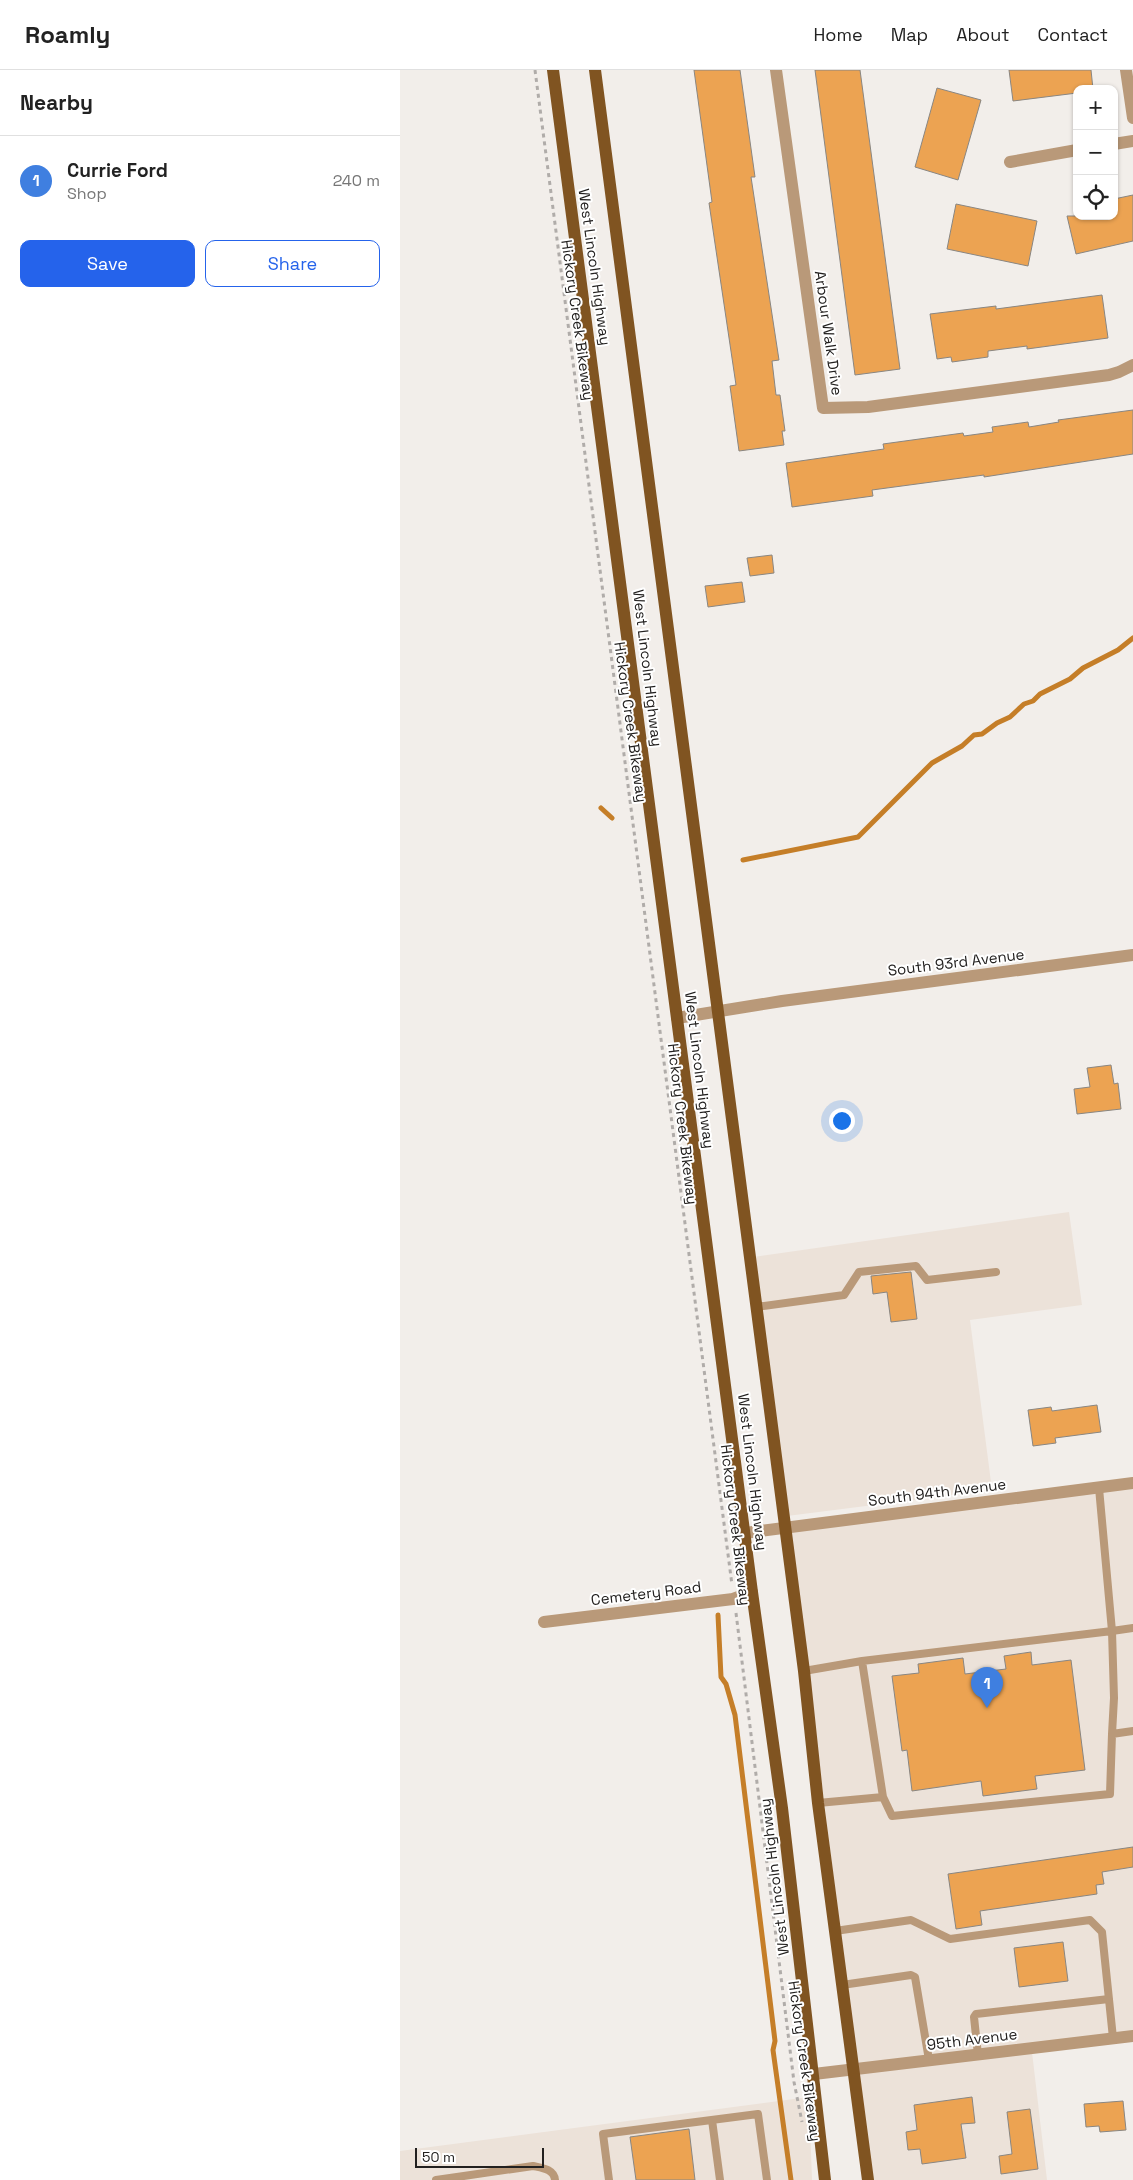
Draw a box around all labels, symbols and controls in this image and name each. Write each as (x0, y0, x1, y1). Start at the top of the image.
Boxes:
text: Roamly (25, 19, 110, 50)
text: Home (814, 23, 863, 46)
text: Map (891, 23, 928, 46)
text: About (956, 23, 1010, 46)
text: Contact (1038, 23, 1108, 46)
map controls (1073, 85, 1118, 220)
button: + (1073, 85, 1118, 130)
text: Nearby (20, 89, 93, 116)
button: − (1073, 130, 1118, 175)
text: Currie Ford (67, 158, 168, 183)
text: 1 (32, 170, 40, 191)
text: 240 m (333, 170, 380, 191)
button: locate (1073, 175, 1118, 220)
text: Shop (67, 183, 107, 204)
street label: West Lincoln Highway (575, 187, 615, 347)
street label: Hickory Creek Bikeway (557, 238, 599, 402)
button: Save (20, 240, 195, 287)
button: Share (205, 240, 380, 287)
street label: Arbour Walk Drive (811, 269, 847, 397)
street label: West Lincoln Highway (629, 588, 667, 748)
street label: Hickory Creek Bikeway (610, 640, 652, 804)
street label: South 93rd Avenue (887, 944, 1026, 980)
street label: West Lincoln Highway (681, 990, 719, 1150)
street label: Hickory Creek Bikeway (664, 1042, 702, 1206)
your location (829, 1108, 855, 1134)
street label: West Lincoln Highway (734, 1392, 772, 1552)
street label: Hickory Creek Bikeway (717, 1443, 755, 1607)
street label: South 94th Avenue (867, 1474, 1007, 1510)
street label: Cemetery Road (590, 1577, 702, 1609)
pin: 1 (971, 1667, 1003, 1708)
street label: West Lincoln Highway (755, 1797, 793, 1957)
street label: Hickory Creek Bikeway (784, 1979, 826, 2143)
street label: 95th Avenue (926, 2024, 1018, 2054)
scale bar (415, 2145, 544, 2168)
text: 50 m (422, 2148, 455, 2166)

